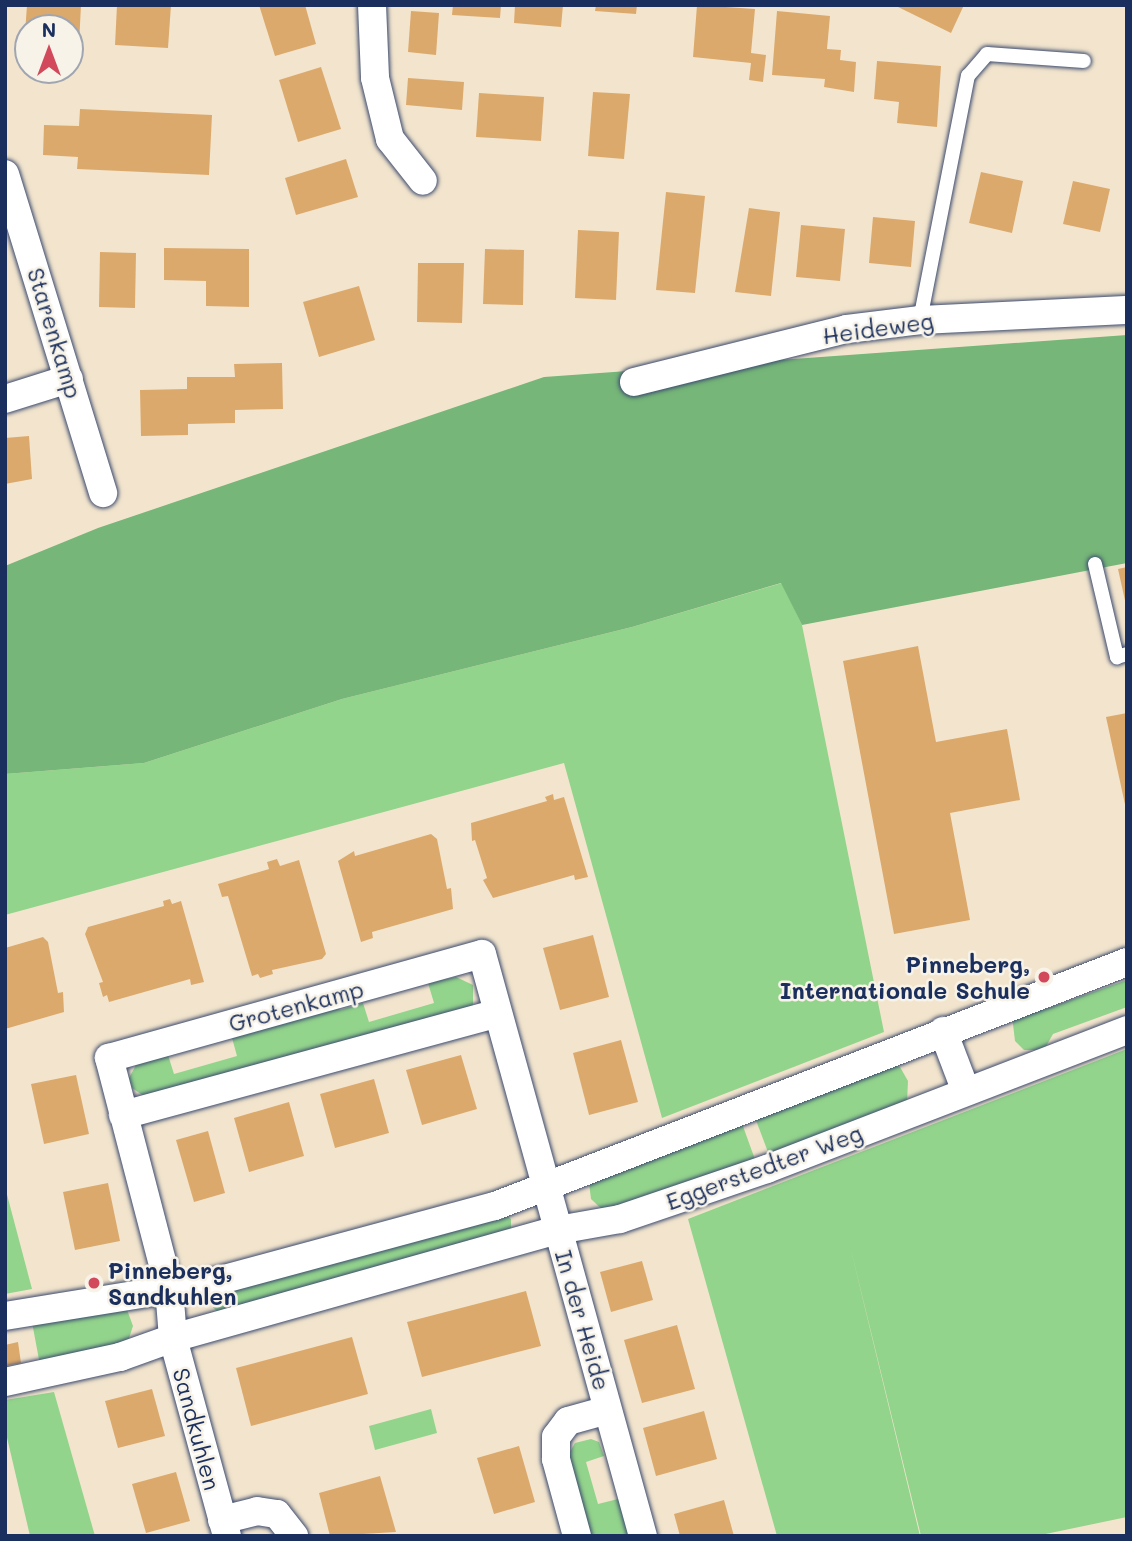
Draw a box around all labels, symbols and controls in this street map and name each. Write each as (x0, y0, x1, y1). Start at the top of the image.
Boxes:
north arrow (14, 14, 84, 84)
text: N (42, 17, 56, 42)
street label: Starenkamp (22, 264, 88, 402)
street label: Heideweg (821, 307, 935, 349)
place label: Pinneberg, Internationale Schule (780, 950, 1030, 1004)
marker: Pinneberg, Internationale Schule (1036, 969, 1052, 985)
street label: Grotenkamp (226, 975, 366, 1037)
street label: Eggerstedter Weg (662, 1119, 866, 1215)
street label: In der Heide (550, 1247, 616, 1393)
place label: Pinneberg, Sandkuhlen (108, 1256, 236, 1310)
marker: Pinneberg, Sandkuhlen (86, 1275, 102, 1291)
street label: Sandkuhlen (167, 1365, 227, 1493)

